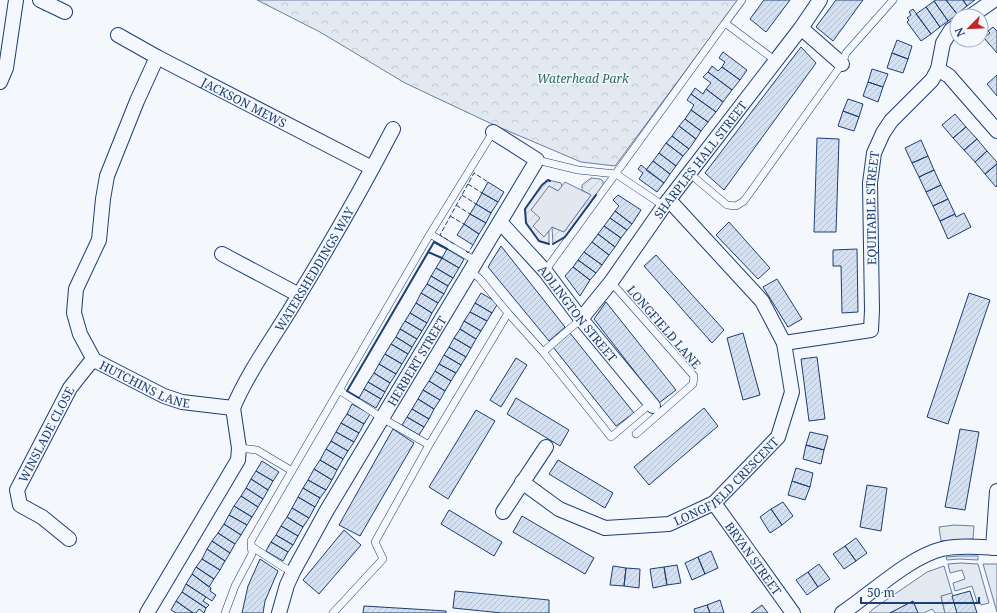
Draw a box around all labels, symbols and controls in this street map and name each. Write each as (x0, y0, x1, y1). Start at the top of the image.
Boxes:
north arrow (949, 8, 989, 48)
text: N (951, 25, 968, 39)
park label: Waterhead Park (537, 70, 630, 87)
street label: JACKSON MEWS (198, 73, 290, 131)
street label: SHARPLES HALL STREET (649, 97, 751, 222)
street label: EQUITABLE STREET (861, 149, 883, 265)
street label: WATERSHEDDINGS WAY (270, 203, 358, 334)
street label: ADLINGTON STREET (535, 261, 622, 366)
street label: LONGFIELD LANE (623, 282, 705, 372)
street label: HERBERT STREET (383, 312, 450, 409)
street label: HUTCHINS LANE (97, 356, 191, 411)
street label: WINSLADE CLOSE (14, 383, 78, 485)
street label: LONGFIELD CRESCENT (671, 433, 783, 529)
street label: BRYAN STREET (721, 518, 786, 599)
scale bar (861, 579, 979, 605)
text: 50 m (867, 584, 895, 601)

